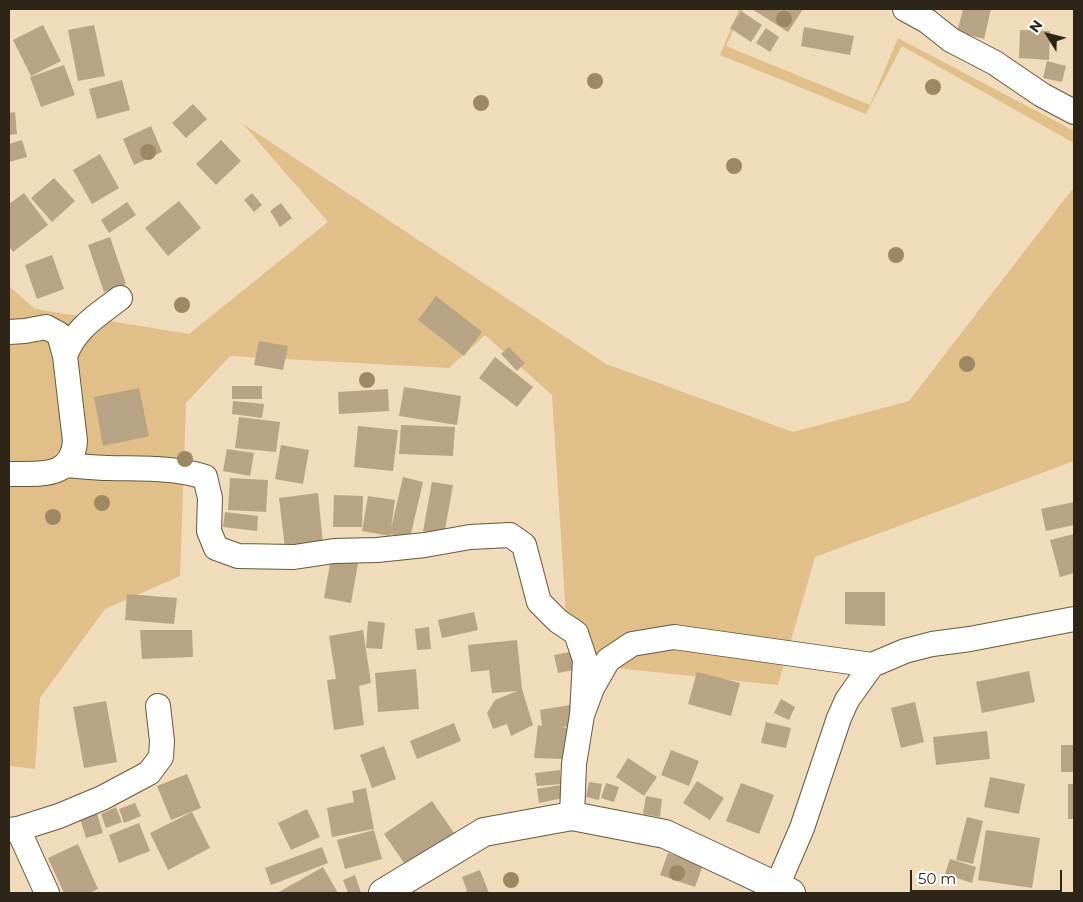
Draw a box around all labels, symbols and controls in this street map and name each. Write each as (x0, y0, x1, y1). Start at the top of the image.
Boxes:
north arrow (1023, 10, 1073, 60)
text: N (1025, 16, 1046, 36)
scale bar (913, 860, 1066, 892)
text: 50 m (918, 869, 956, 888)

